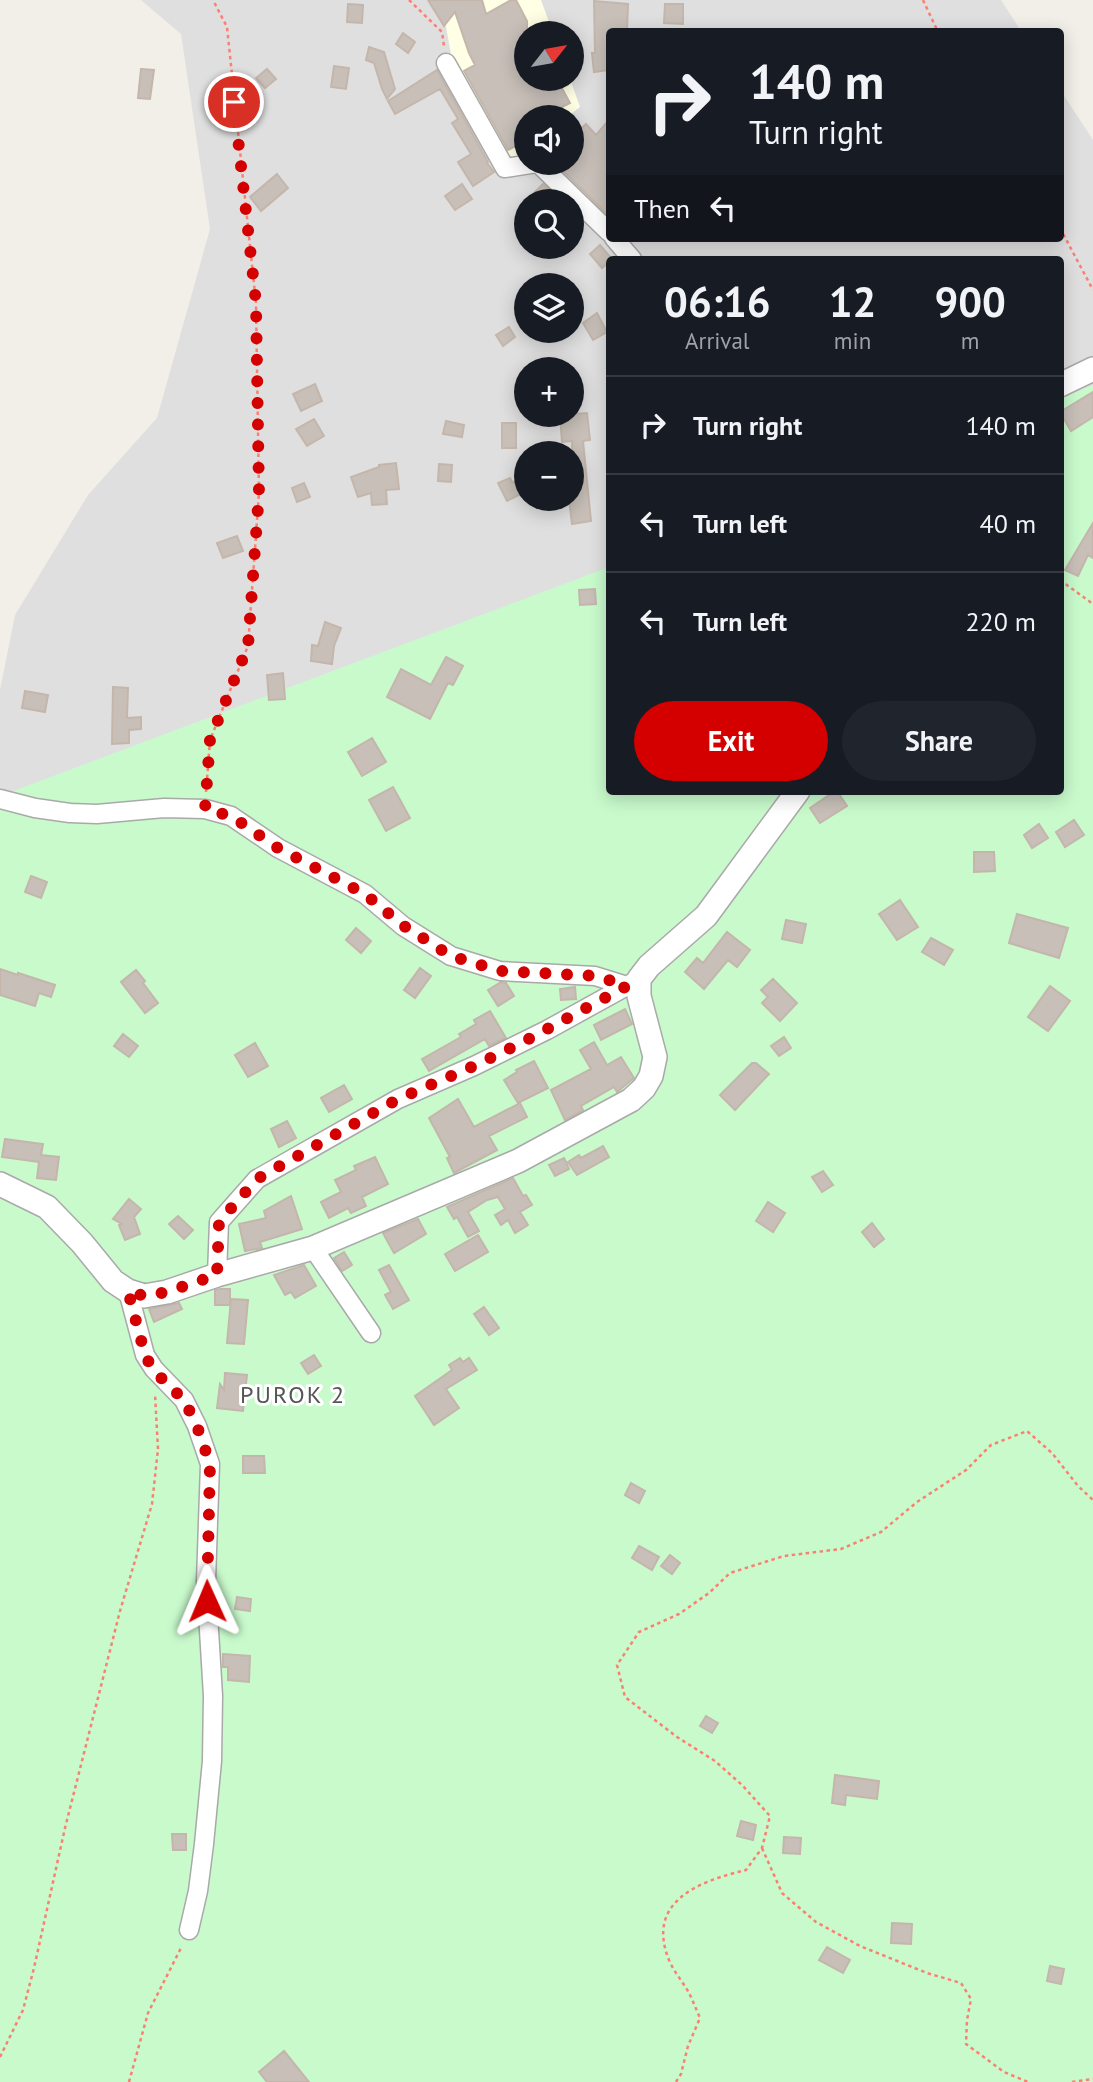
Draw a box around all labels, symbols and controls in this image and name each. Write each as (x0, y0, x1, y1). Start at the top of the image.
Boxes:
north arrow (514, 21, 584, 91)
map controls (514, 21, 584, 511)
text: 140 m (749, 49, 884, 113)
icon: right (634, 56, 725, 147)
pin (204, 72, 264, 132)
icon: arrive (215, 83, 253, 121)
button: sound (514, 105, 584, 175)
text: Turn right (749, 111, 883, 153)
button: search (514, 189, 584, 259)
icon: left (704, 189, 742, 227)
text: Then (634, 192, 690, 225)
button: layers (514, 273, 584, 343)
text: 06:16 (664, 274, 771, 329)
text: 12 (829, 274, 876, 329)
text: 900 (934, 274, 1006, 329)
text: Arrival (685, 326, 750, 355)
text: min (834, 326, 871, 355)
text: m (961, 326, 980, 355)
button: + (514, 357, 584, 427)
icon: right (634, 406, 672, 444)
text: Turn right (693, 409, 802, 442)
text: 140 m (965, 409, 1036, 442)
button: − (514, 441, 584, 511)
icon: left (634, 504, 672, 542)
text: Turn left (693, 507, 787, 540)
text: 40 m (980, 507, 1036, 540)
icon: left (634, 602, 672, 640)
text: Turn left (693, 605, 787, 638)
text: 220 m (965, 605, 1036, 638)
button: Exit (634, 701, 828, 781)
button: Share (842, 701, 1036, 781)
district label: PUROK 2 (240, 1379, 346, 1410)
position arrow (170, 1564, 244, 1638)

